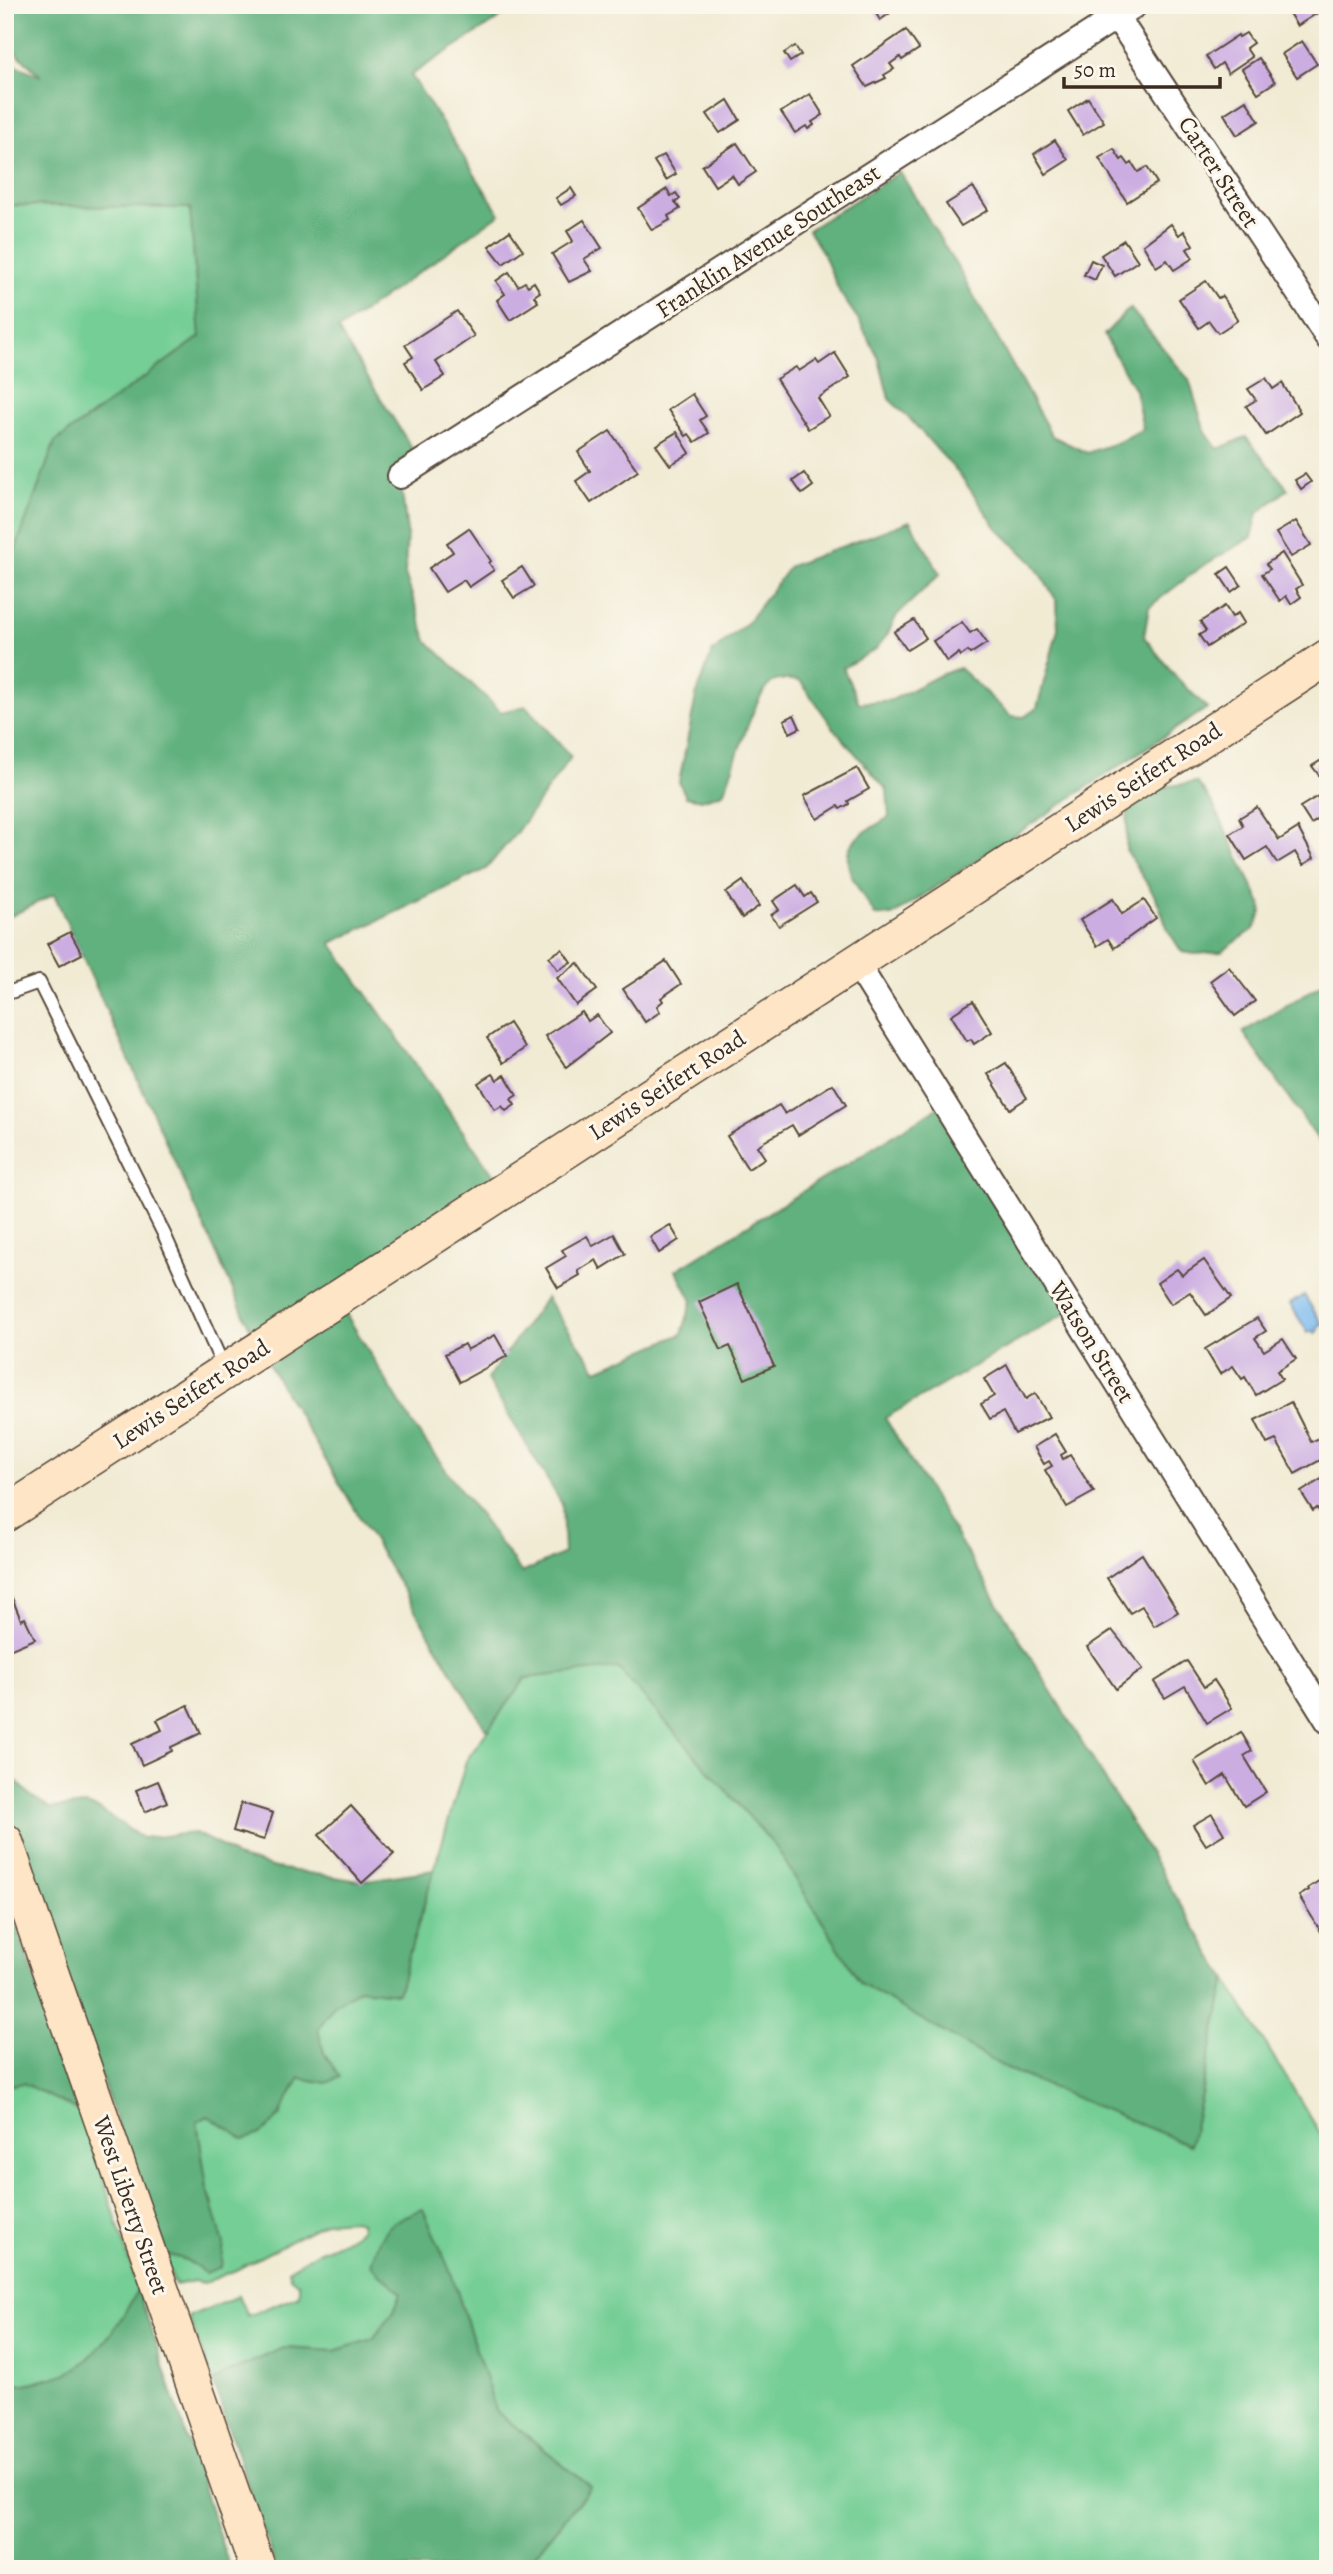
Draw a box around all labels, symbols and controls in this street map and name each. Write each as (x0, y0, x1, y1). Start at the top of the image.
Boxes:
scale bar (1064, 46, 1219, 90)
text: 50 m (1074, 56, 1116, 84)
street label: Carter Street (1171, 110, 1267, 234)
street label: Franklin Avenue Southeast (650, 156, 886, 326)
street label: Lewis Seifert Road (1058, 714, 1228, 840)
street label: Lewis Seifert Road (582, 1022, 752, 1148)
street label: Watson Street (1041, 1274, 1142, 1409)
street label: Lewis Seifert Road (106, 1331, 276, 1457)
street label: West Liberty Street (85, 2110, 177, 2299)

